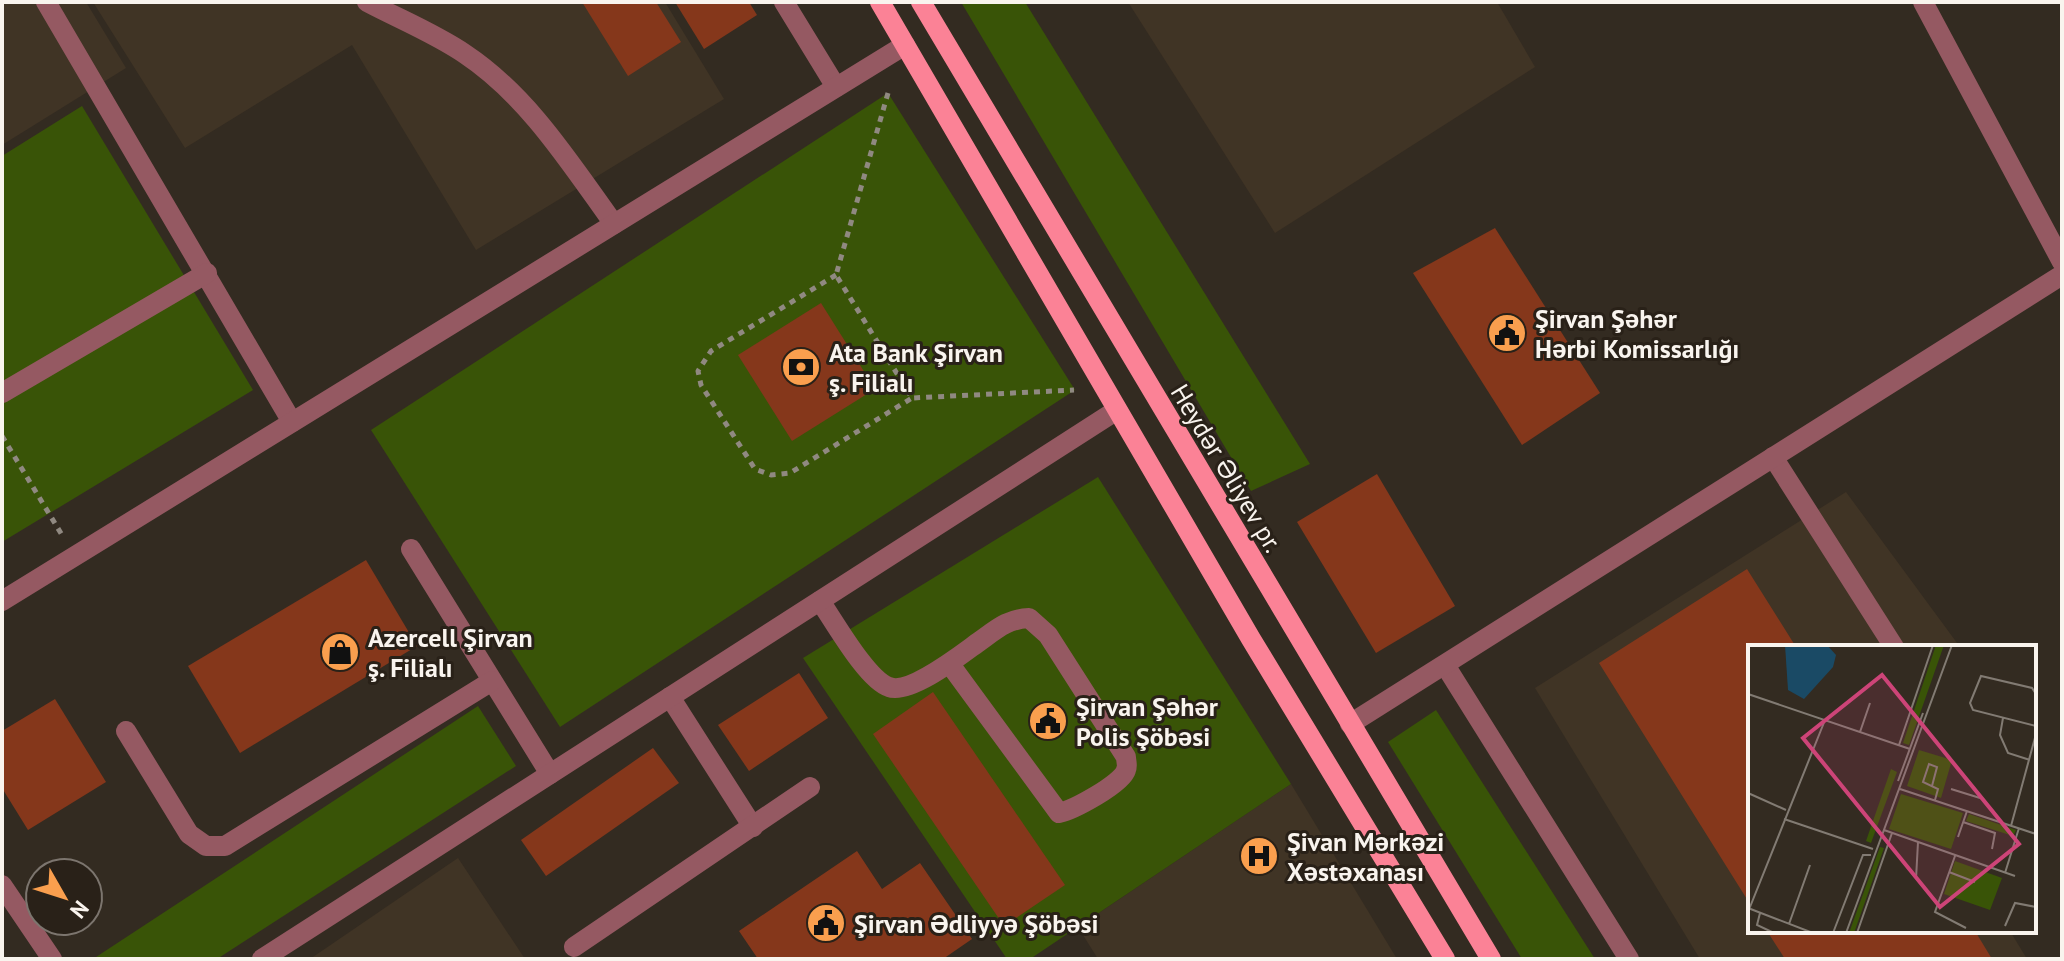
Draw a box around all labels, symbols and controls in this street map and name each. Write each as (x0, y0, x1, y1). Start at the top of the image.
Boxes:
place label: Şirvan Şəhər Hərbi Komissarlığı (1535, 302, 1739, 365)
public building icon: Şirvan Şəhər Hərbi Komissarlığı (1486, 312, 1528, 354)
place label: Ata Bank Şirvan ş. Filialı (829, 336, 1003, 399)
bank icon: Ata Bank Şirvan ş. Filialı (780, 346, 822, 388)
street label: Heydər Əliyev pr. (1164, 378, 1290, 558)
place label: Azercell Şirvan ş. Filialı (368, 621, 533, 684)
shop icon: Azercell Şirvan ş. Filialı (319, 631, 361, 673)
inset map (1748, 645, 2036, 933)
place label: Şirvan Şəhər Polis Şöbəsi (1076, 690, 1219, 753)
public building icon: Şirvan Şəhər Polis Şöbəsi (1027, 700, 1069, 742)
place label: Şivan Mərkəzi Xəstəxanası (1287, 825, 1444, 888)
hospital icon: Şivan Mərkəzi Xəstəxanası (1238, 835, 1280, 877)
north arrow (24, 857, 104, 937)
text: N (64, 895, 95, 924)
public building icon: Şirvan Ədliyyə Şöbəsi (805, 902, 847, 944)
place label: Şirvan Ədliyyə Şöbəsi (854, 907, 1099, 940)

